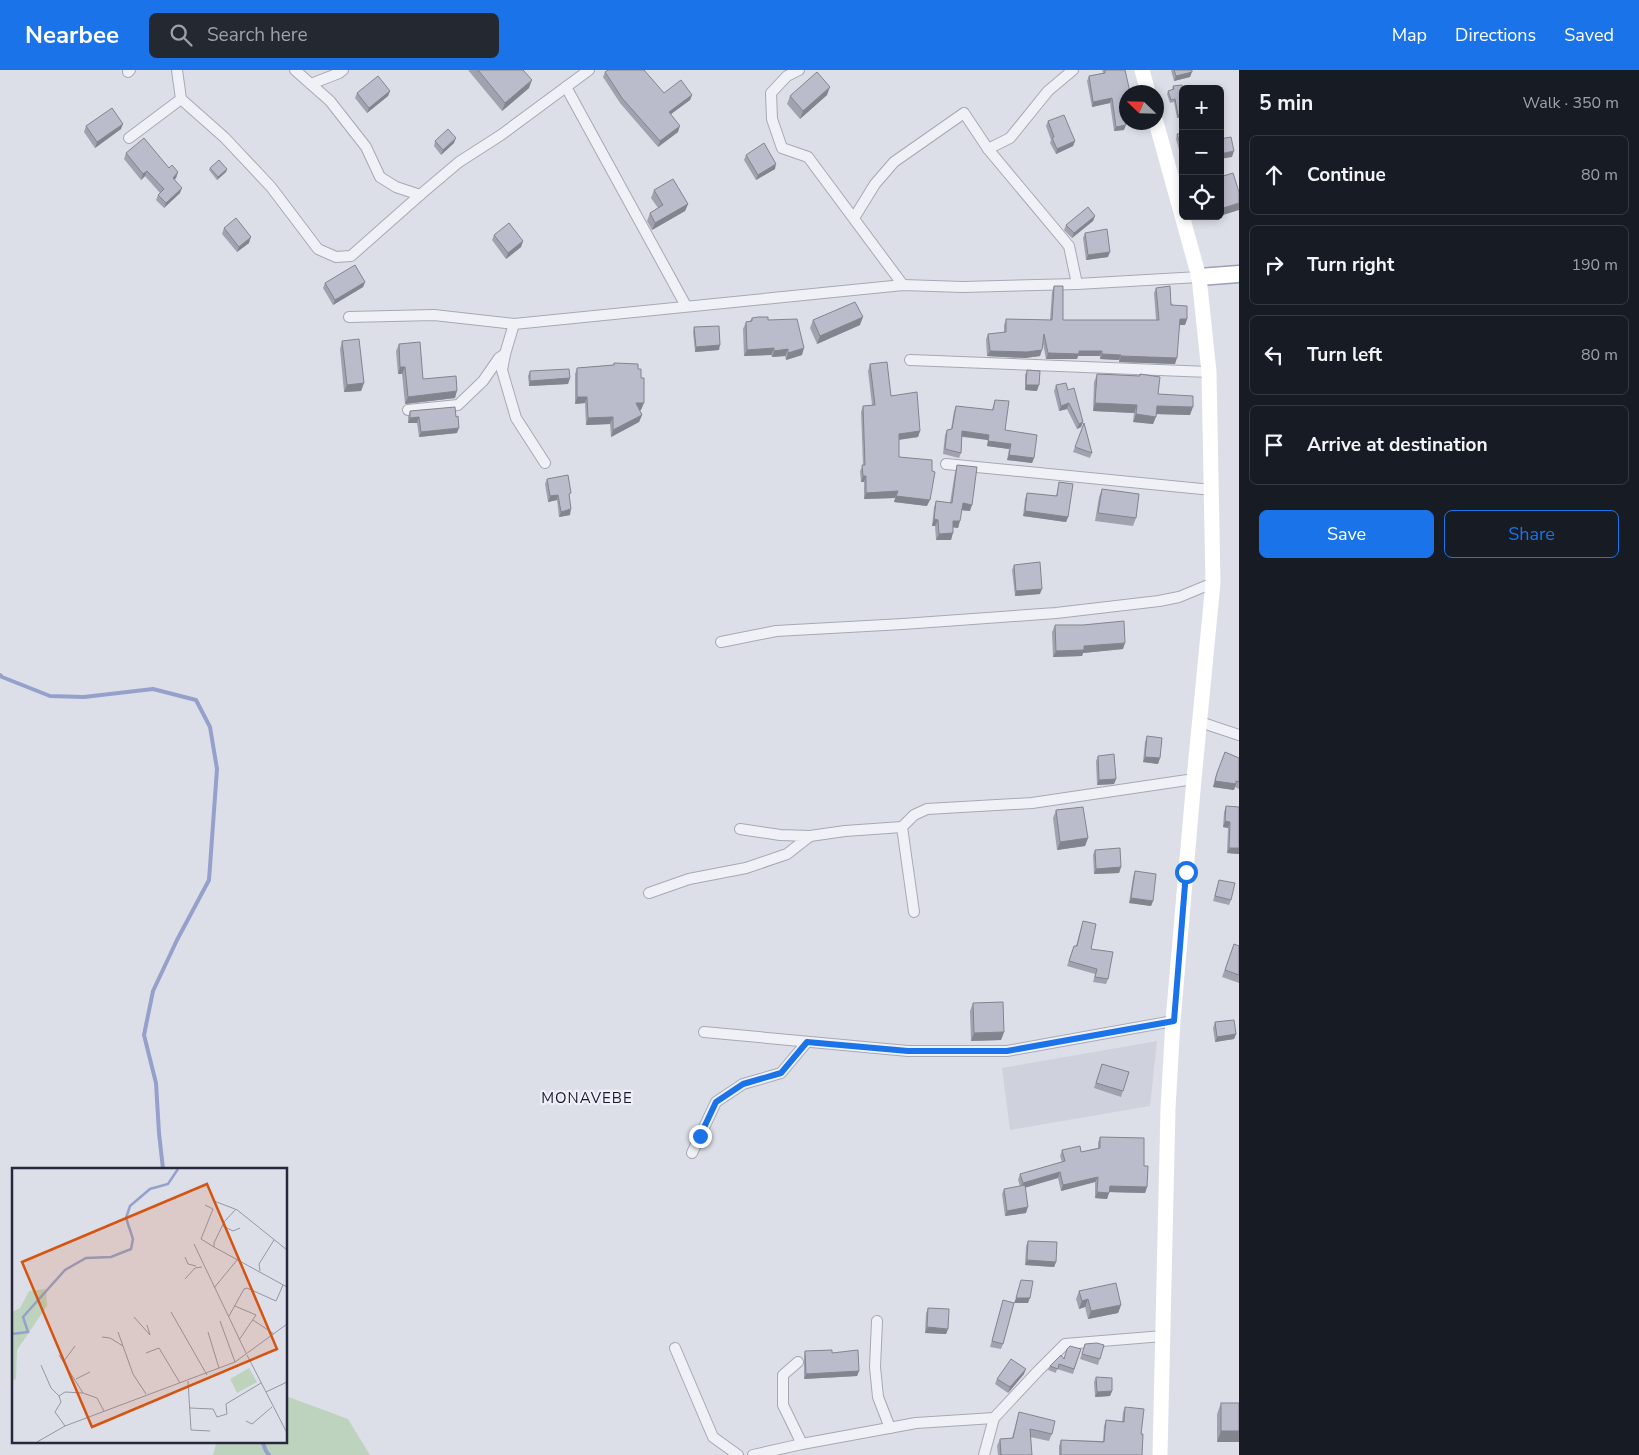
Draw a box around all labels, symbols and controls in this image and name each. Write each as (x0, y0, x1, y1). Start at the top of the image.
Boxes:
search box (149, 13, 499, 58)
text: Nearbee (25, 19, 119, 51)
icon: search (167, 21, 195, 49)
text: Search here (207, 22, 308, 48)
text: Map (1392, 23, 1427, 47)
text: Directions (1455, 23, 1536, 47)
text: Saved (1564, 23, 1614, 47)
north arrow (1119, 85, 1164, 130)
map controls (1179, 85, 1224, 220)
button: + (1179, 85, 1224, 130)
text: 5 min (1259, 89, 1313, 117)
text: Walk · 350 m (1523, 92, 1619, 114)
button: − (1179, 130, 1224, 175)
icon: ahead (1260, 161, 1288, 189)
text: Continue (1307, 162, 1386, 188)
text: 80 m (1581, 164, 1618, 186)
button: locate (1179, 175, 1224, 220)
icon: right (1260, 251, 1288, 279)
text: Turn right (1307, 252, 1394, 278)
text: 190 m (1571, 254, 1618, 276)
icon: left (1260, 341, 1288, 369)
text: Turn left (1307, 342, 1382, 368)
text: 80 m (1581, 344, 1618, 366)
icon: arrive (1260, 431, 1288, 459)
text: Arrive at destination (1307, 432, 1488, 458)
button: Save (1259, 510, 1434, 558)
button: Share (1444, 510, 1619, 558)
route start (1175, 861, 1198, 884)
district label: MONAVEBE (541, 1088, 633, 1108)
route end (689, 1125, 712, 1148)
inset map (12, 1168, 288, 1442)

